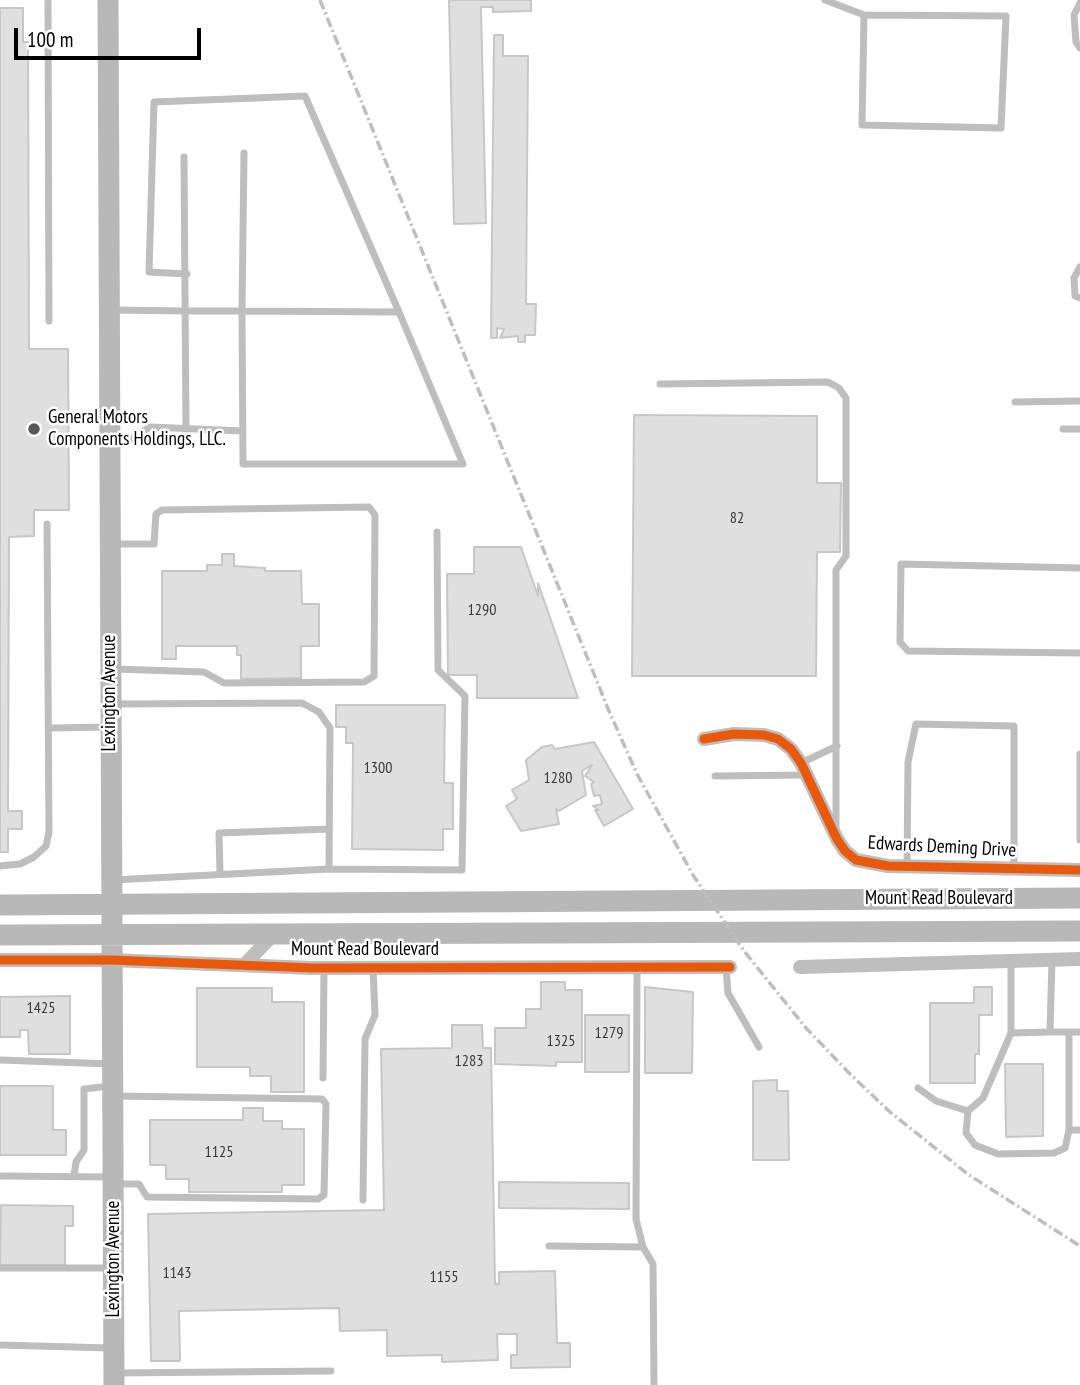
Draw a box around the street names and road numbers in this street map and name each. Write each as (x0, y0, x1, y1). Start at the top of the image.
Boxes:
street label: Lexington Avenue (99, 635, 121, 751)
street label: Edwards Deming Drive (867, 832, 1017, 862)
street label: Mount Read Boulevard (865, 888, 1013, 910)
street label: Mount Read Boulevard (291, 939, 439, 961)
street label: Lexington Avenue (103, 1201, 125, 1317)

